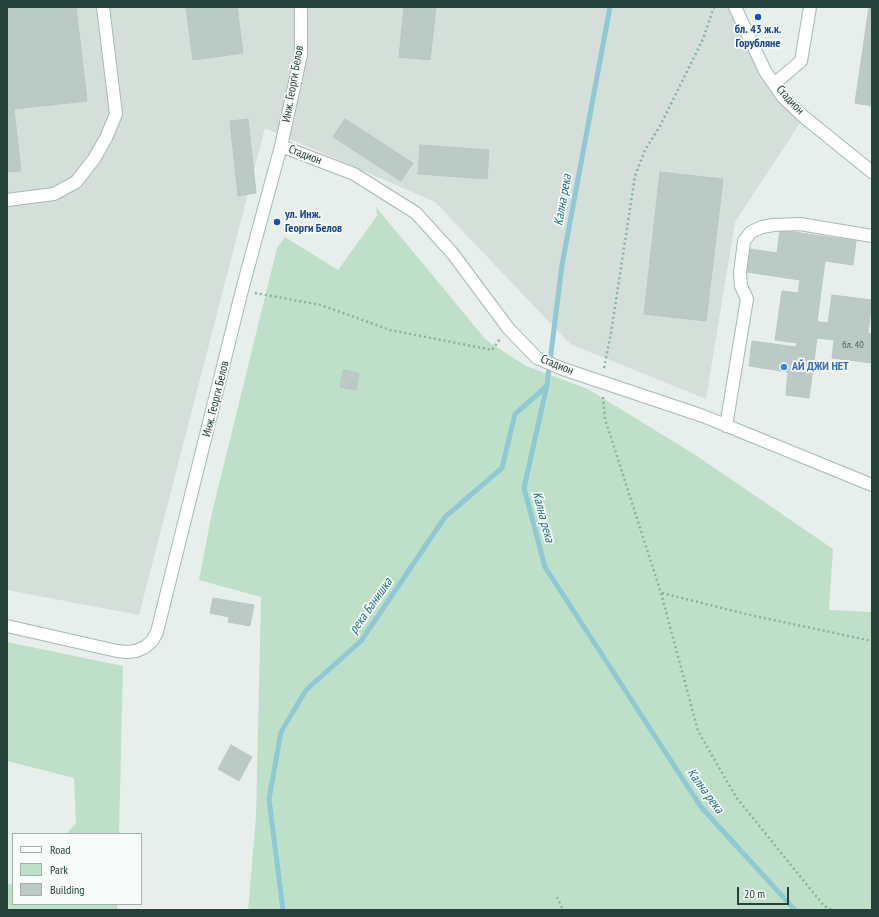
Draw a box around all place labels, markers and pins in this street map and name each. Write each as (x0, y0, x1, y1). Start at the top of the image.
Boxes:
marker: бл. 43 ж.к. Горубляне (753, 12, 763, 22)
place label: бл. 43 ж.к. Горубляне (735, 23, 781, 51)
place label: ул. Инж. Георги Белов (285, 208, 342, 236)
marker: ул. Инж. Георги Белов (272, 217, 282, 227)
place label: АЙ ДЖИ НЕТ (792, 360, 849, 374)
marker: АЙ ДЖИ НЕТ (779, 362, 789, 372)

